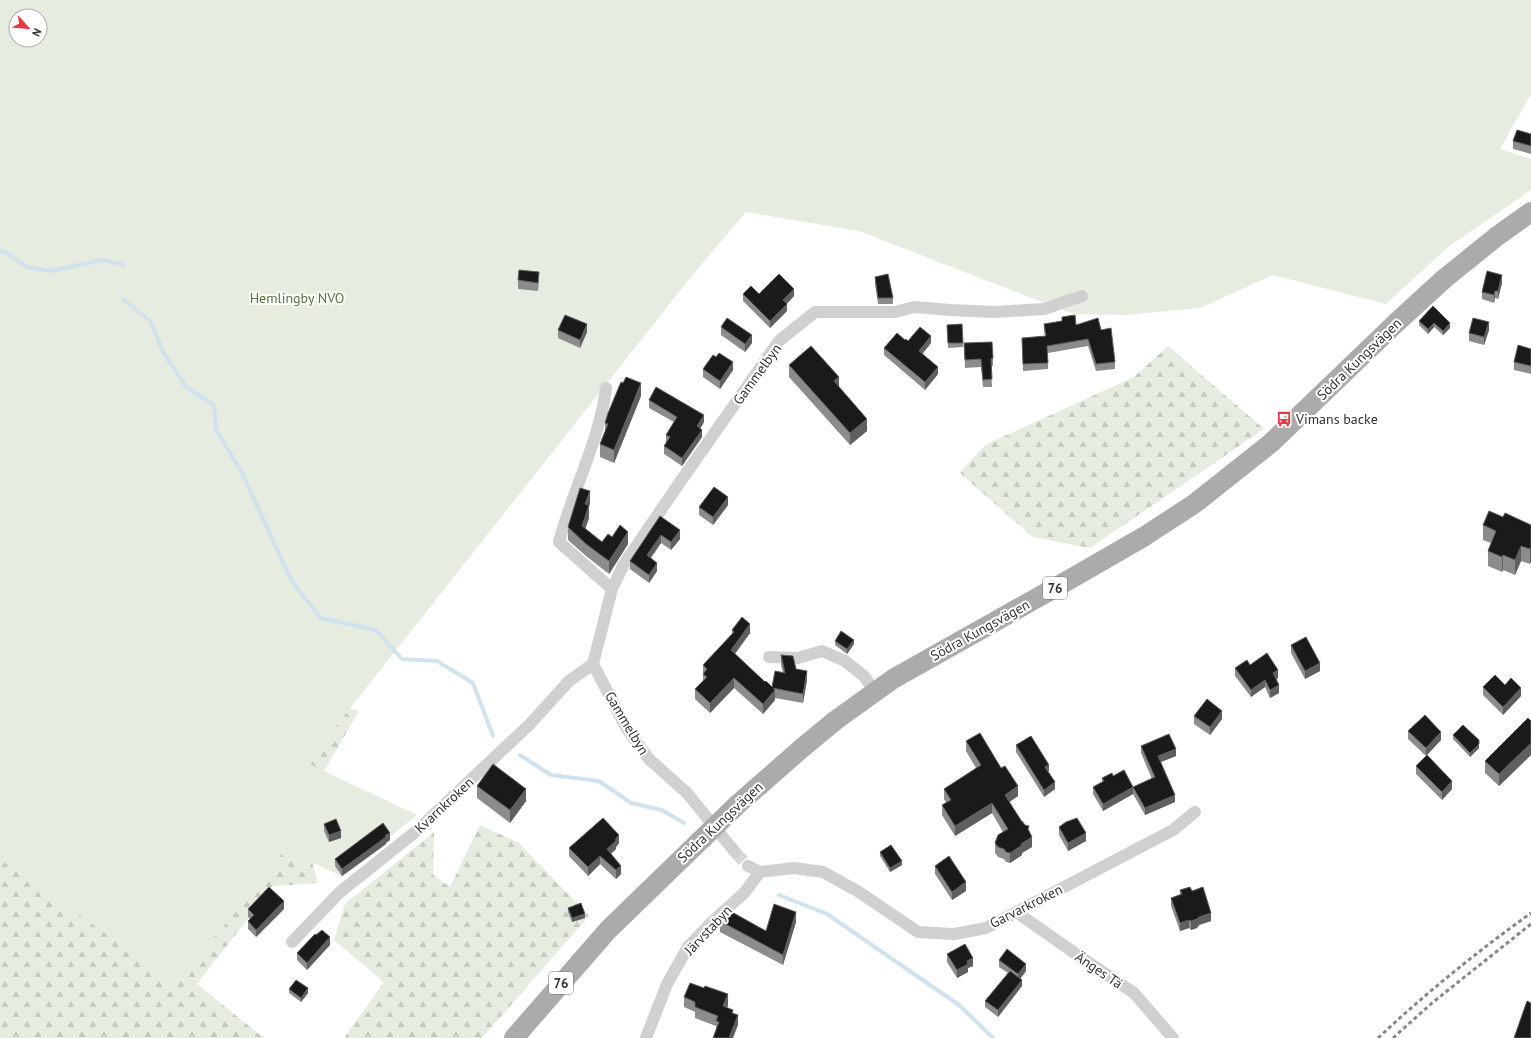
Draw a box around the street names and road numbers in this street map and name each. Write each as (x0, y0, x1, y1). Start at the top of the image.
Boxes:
street label: Södra Kungsvägen (1313, 314, 1405, 404)
street label: Gammelbyn (729, 340, 785, 408)
road number: 76 (1043, 577, 1067, 599)
street label: Södra Kungsvägen (927, 595, 1033, 665)
street label: Gammelbyn (601, 688, 653, 758)
street label: Kvarnkroken (411, 773, 477, 837)
street label: Södra Kungsvägen (673, 778, 767, 866)
street label: Garvarkroken (987, 880, 1065, 932)
street label: Järvstabyn (680, 901, 736, 959)
street label: Änges Tä (1072, 948, 1126, 992)
road number: 76 (549, 972, 573, 994)

